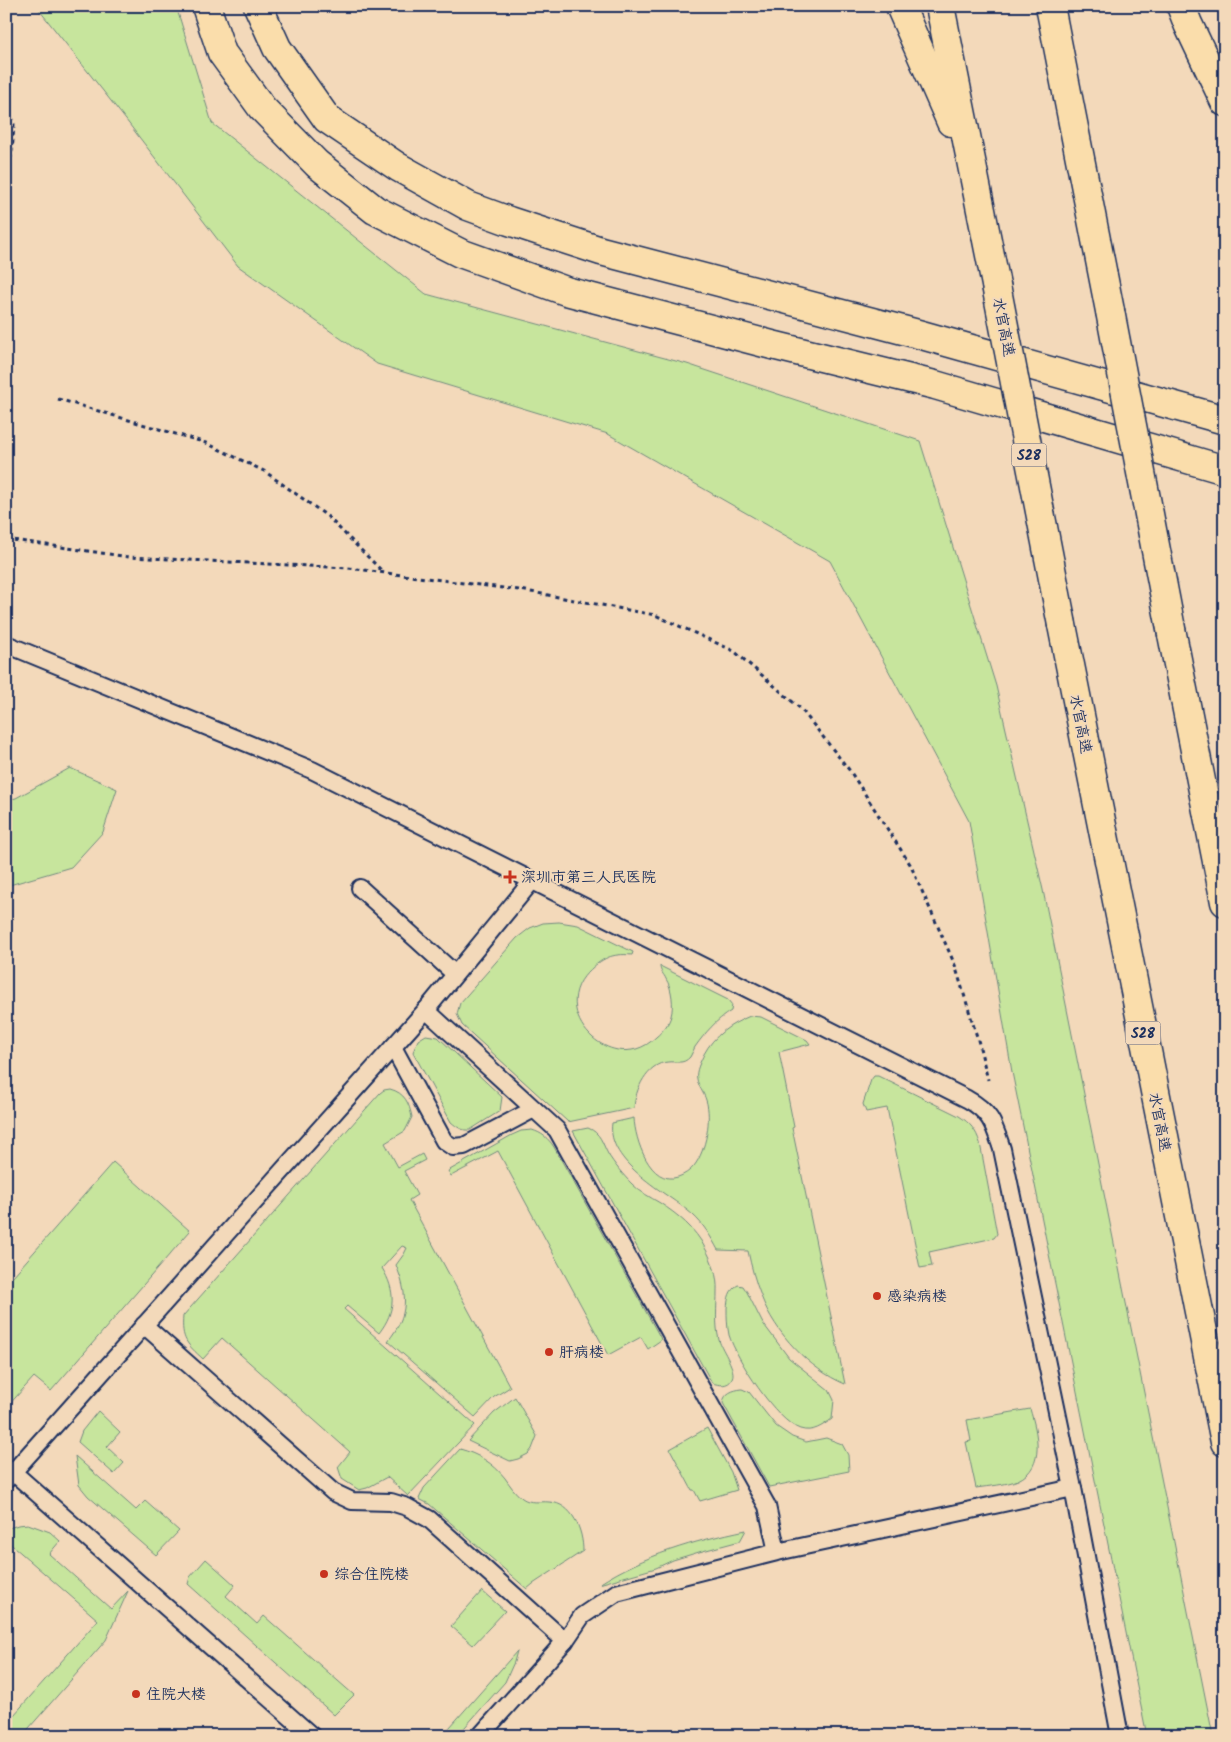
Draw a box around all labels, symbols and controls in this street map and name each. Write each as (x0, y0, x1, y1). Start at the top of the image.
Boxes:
street label: 水官高速 (986, 295, 1021, 359)
road number: S28 (1012, 444, 1046, 466)
street label: 水官高速 (1063, 692, 1098, 756)
place label: 深圳市第三人民医院 (521, 866, 656, 890)
marker: 深圳市第三人民医院 (503, 870, 517, 884)
road number: S28 (1126, 1021, 1160, 1044)
street label: 水官高速 (1142, 1090, 1177, 1154)
place label: 感染病楼 (887, 1285, 947, 1309)
marker: 感染病楼 (871, 1290, 883, 1302)
place label: 肝病楼 (559, 1341, 604, 1365)
marker: 肝病楼 (543, 1346, 555, 1358)
place label: 综合住院楼 (334, 1563, 409, 1587)
marker: 综合住院楼 (318, 1568, 330, 1580)
place label: 住院大楼 (146, 1683, 206, 1707)
marker: 住院大楼 (130, 1688, 142, 1700)

